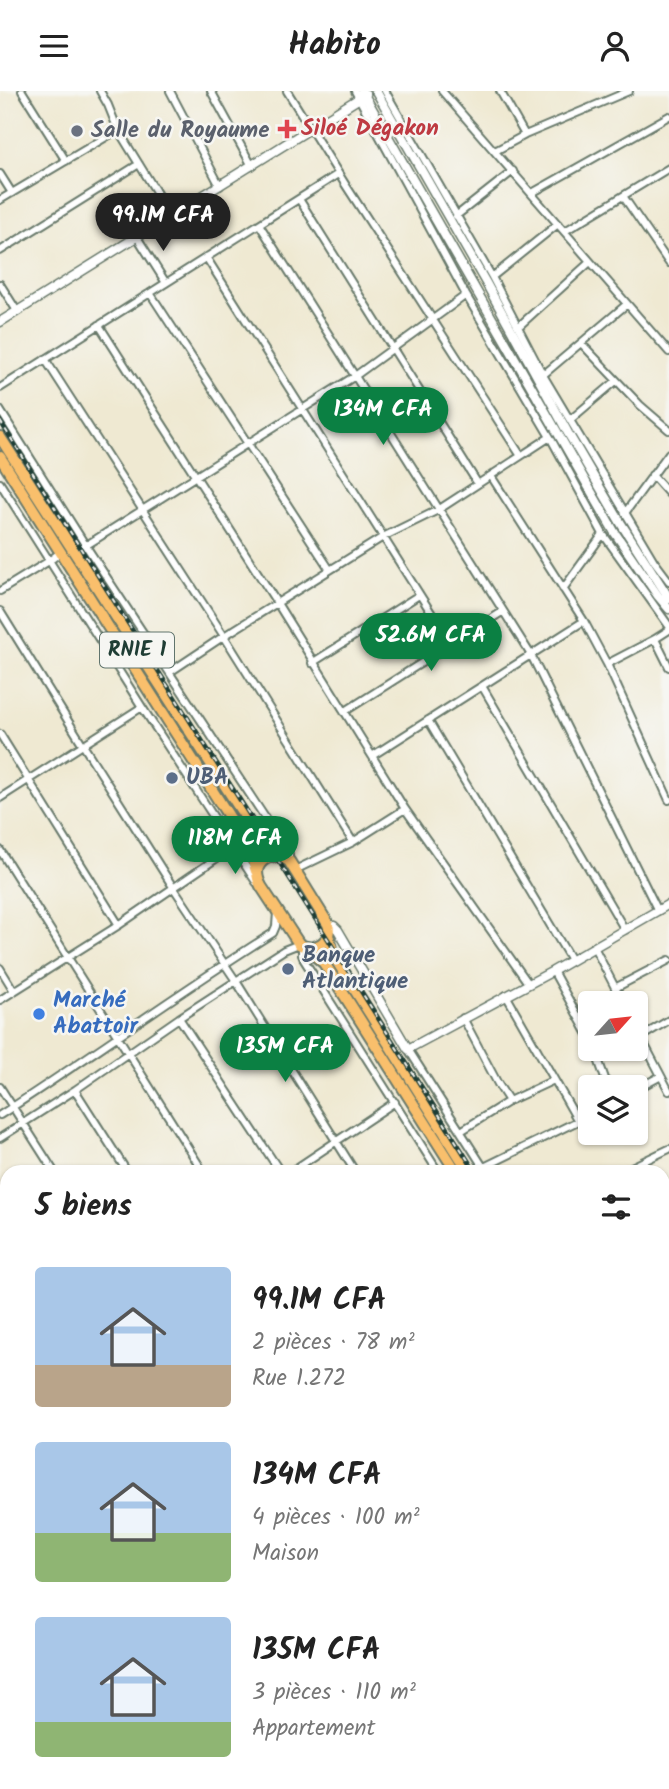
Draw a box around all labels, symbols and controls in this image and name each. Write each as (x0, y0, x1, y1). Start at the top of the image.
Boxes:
text: Habito (288, 20, 381, 71)
icon: menu (35, 27, 73, 65)
icon: person (596, 27, 634, 65)
place label: Siloé Dégakon (301, 111, 439, 147)
place label: Salle du Royaume (91, 113, 269, 149)
marker: Siloé Dégakon (279, 121, 295, 137)
marker: Salle du Royaume (69, 123, 85, 139)
pin: 99.1M CFA (83, 193, 243, 253)
text: 99.1M CFA (111, 198, 215, 234)
pin: 134M CFA (311, 387, 455, 447)
text: 134M CFA (333, 392, 433, 428)
pin: 52.6M CFA (351, 613, 511, 673)
text: 52.6M CFA (376, 618, 486, 654)
road number: RNIE 1 (100, 633, 174, 667)
place label: UBA (186, 760, 229, 796)
marker: UBA (164, 770, 180, 786)
pin: 118M CFA (163, 817, 307, 876)
text: 118M CFA (188, 821, 282, 857)
place label: Banque Atlantique (302, 938, 408, 1000)
marker: Banque Atlantique (280, 961, 296, 977)
place label: Marché Abattoir (53, 983, 139, 1045)
north arrow (578, 991, 648, 1061)
map controls (578, 991, 648, 1145)
marker: Marché Abattoir (31, 1006, 47, 1022)
pin: 135M CFA (213, 1025, 357, 1084)
text: 135M CFA (236, 1029, 334, 1065)
button: layers (578, 1075, 648, 1145)
text: 5 biens (35, 1183, 132, 1231)
icon: filters (597, 1188, 635, 1226)
text: 99.1M CFA (252, 1277, 386, 1325)
icon: home (91, 1295, 175, 1379)
text: 2 pièces · 78 m² (252, 1325, 414, 1361)
text: Rue 1.272 (252, 1361, 346, 1397)
text: 134M CFA (252, 1452, 382, 1500)
icon: home (91, 1470, 175, 1554)
text: 4 pièces · 100 m² (252, 1500, 420, 1536)
text: Maison (252, 1536, 319, 1572)
text: 135M CFA (252, 1627, 381, 1675)
icon: home (91, 1645, 175, 1729)
text: 3 pièces · 110 m² (252, 1675, 416, 1711)
text: Appartement (252, 1711, 375, 1747)

